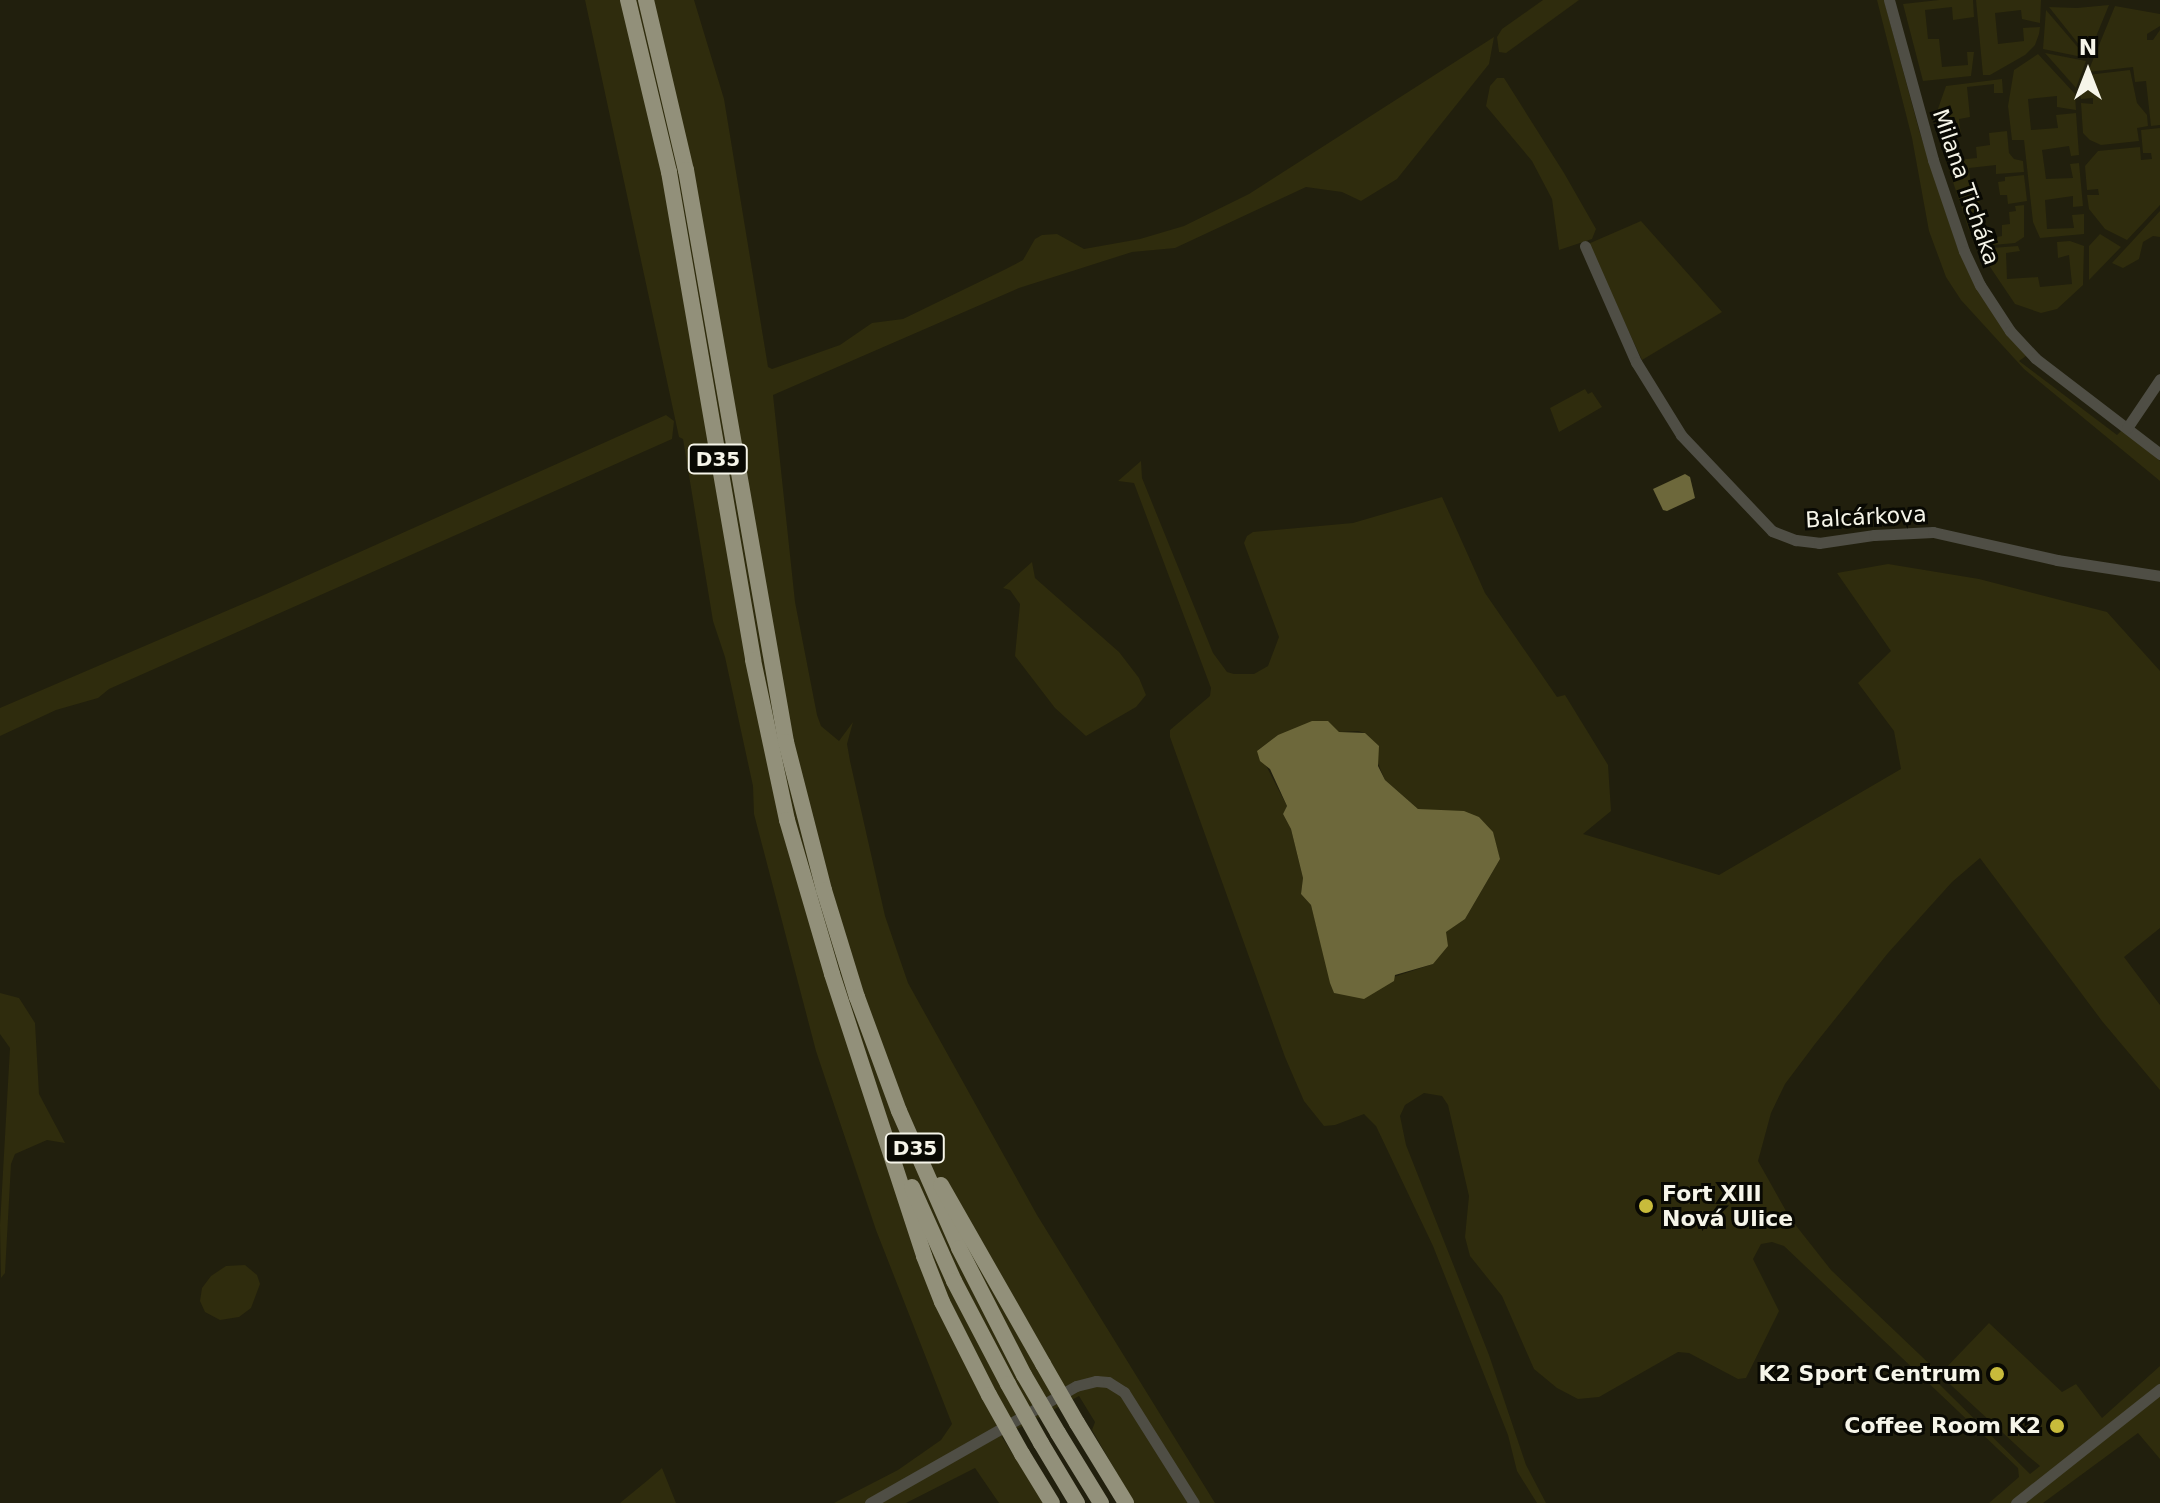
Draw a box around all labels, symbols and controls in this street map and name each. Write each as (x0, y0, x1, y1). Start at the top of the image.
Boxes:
north arrow (2048, 32, 2128, 112)
text: N (2079, 35, 2097, 60)
street label: Milana Ticháka (1927, 105, 2005, 269)
road number: D35 (686, 443, 750, 475)
street label: Balcárkova (1805, 501, 1927, 533)
road number: D35 (883, 1132, 947, 1164)
place label: Fort XIII Nová Ulice (1662, 1180, 1793, 1232)
marker: Fort XIII Nová Ulice (1637, 1197, 1655, 1215)
place label: K2 Sport Centrum (1759, 1361, 1981, 1387)
marker: K2 Sport Centrum (1988, 1365, 2006, 1383)
place label: Coffee Room K2 (1844, 1413, 2041, 1439)
marker: Coffee Room K2 (2048, 1417, 2066, 1435)

